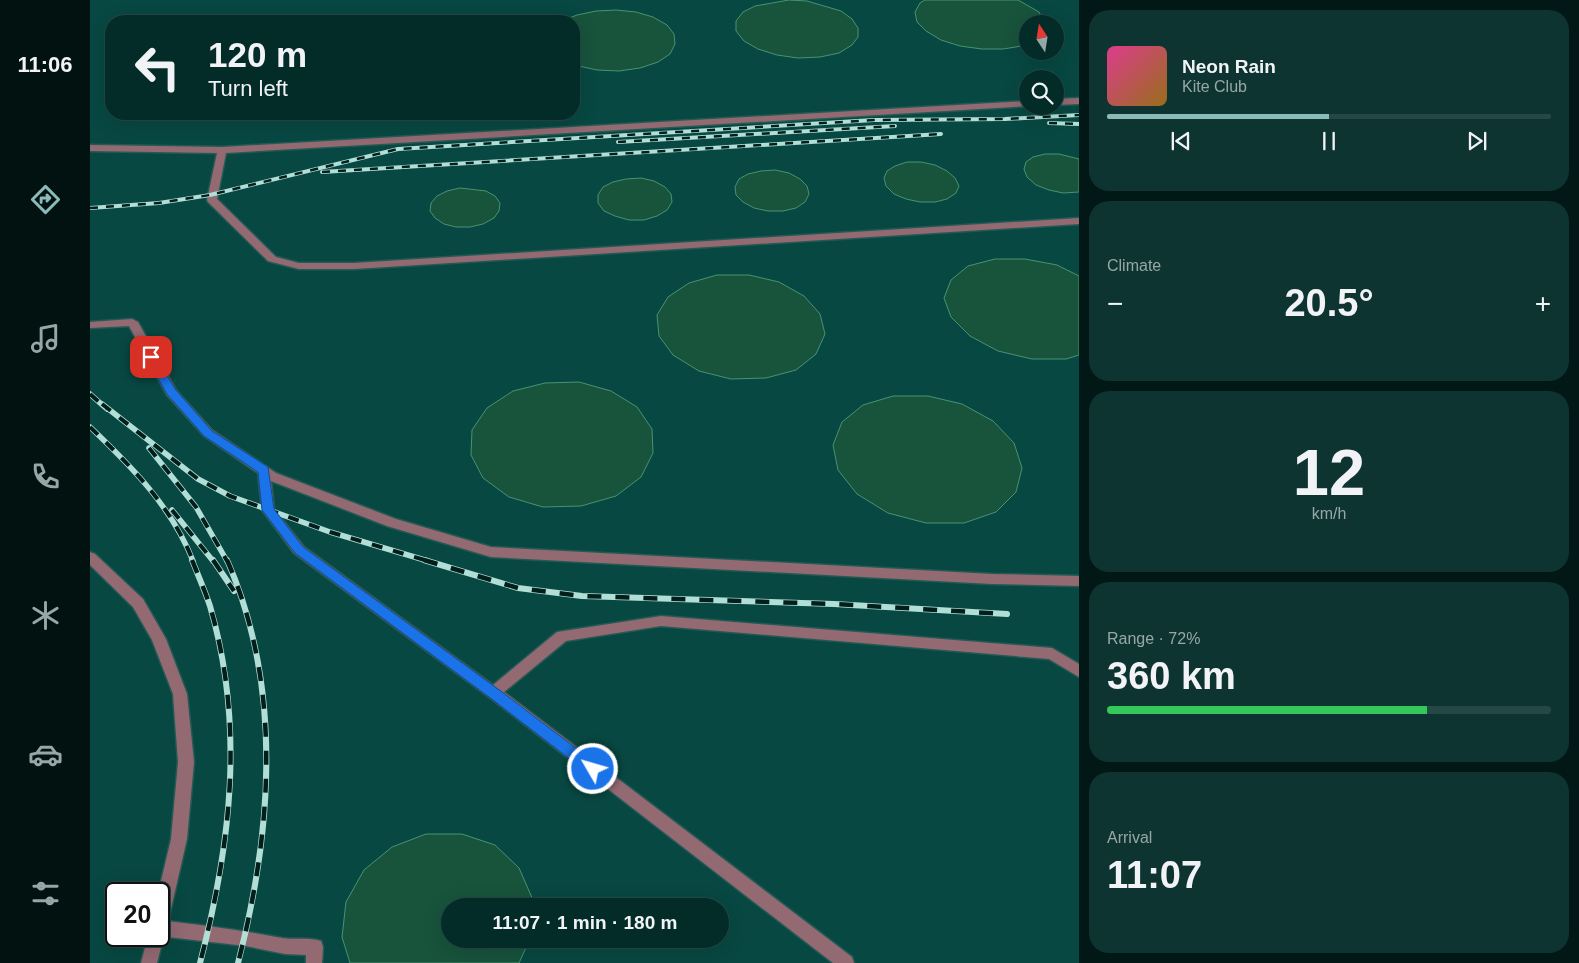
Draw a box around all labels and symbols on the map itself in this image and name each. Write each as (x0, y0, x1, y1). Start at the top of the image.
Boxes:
north arrow (1019, 15, 1064, 60)
pin (130, 336, 172, 378)
position arrow (566, 742, 618, 794)
speed limit sign: 20 (105, 882, 170, 947)

